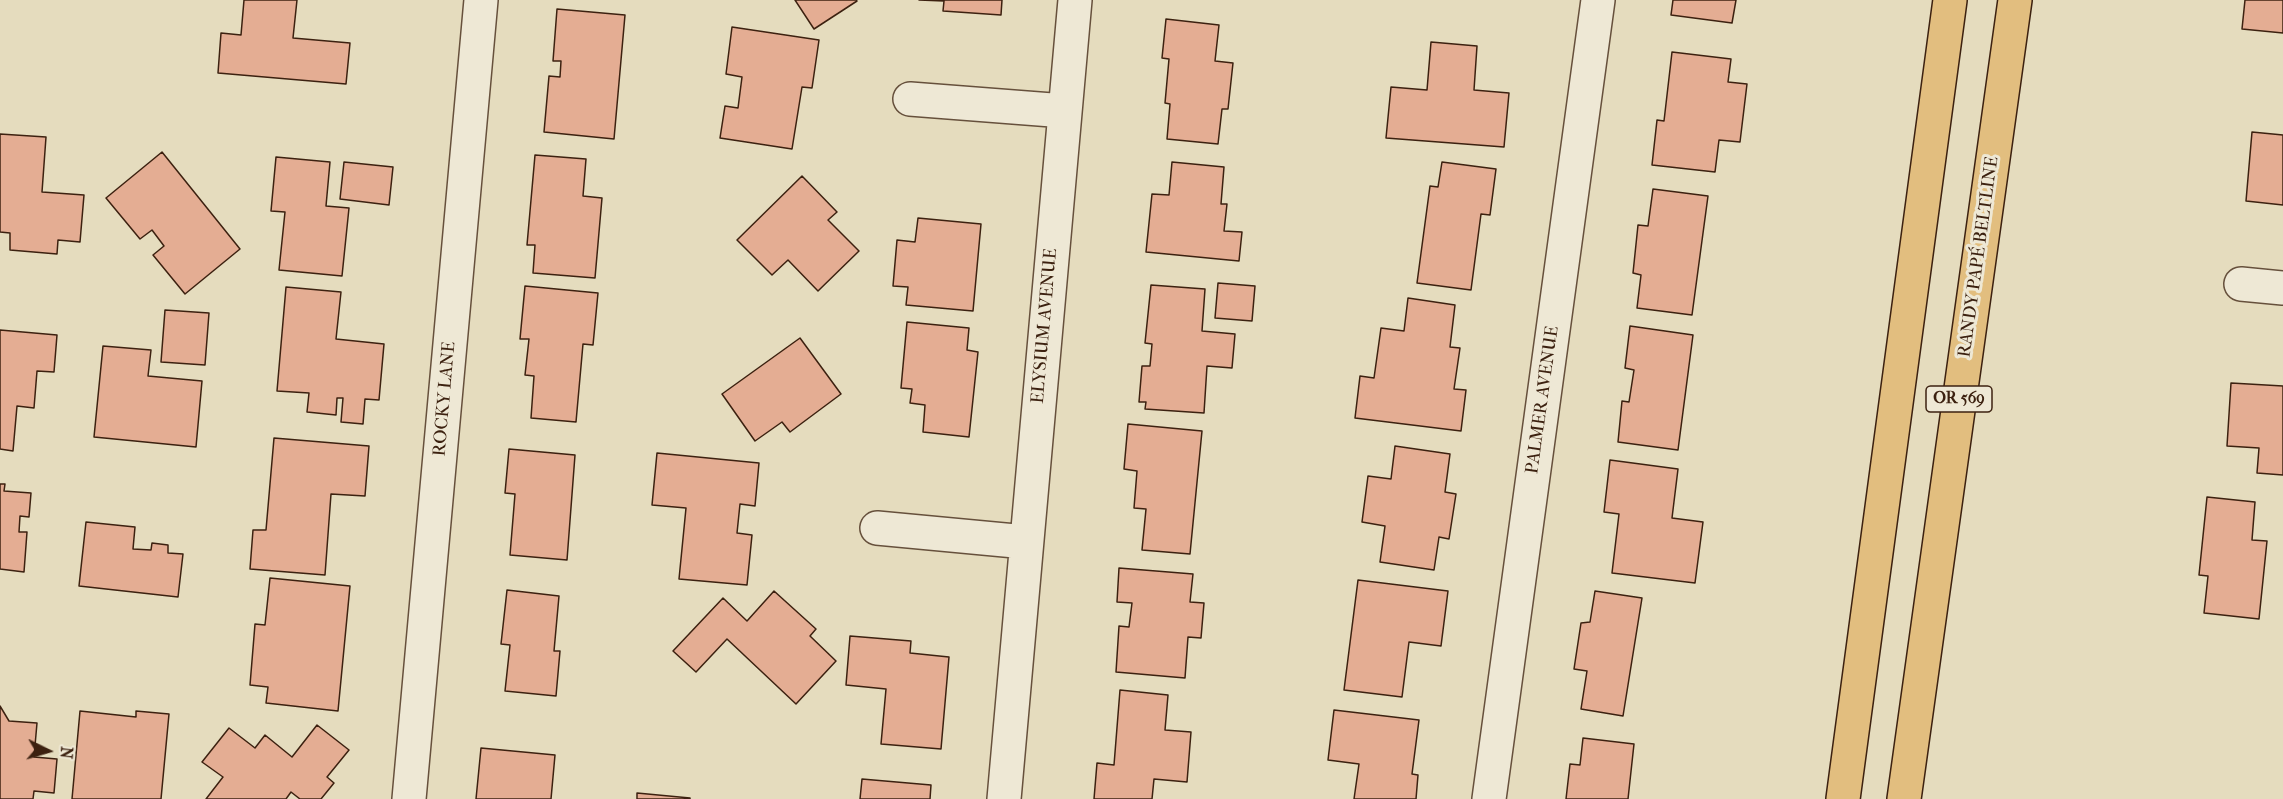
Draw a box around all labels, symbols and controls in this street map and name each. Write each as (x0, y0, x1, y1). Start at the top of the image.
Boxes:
street label: RANDY PAPÉ BELTLINE (1954, 155, 2004, 359)
street label: ELYSIUM AVENUE (1027, 248, 1063, 404)
street label: PALMER AVENUE (1522, 325, 1564, 475)
street label: ROCKY LANE (429, 341, 461, 457)
road number: OR 569 (1926, 386, 1992, 412)
north arrow (18, 721, 78, 781)
text: N (56, 746, 76, 759)

